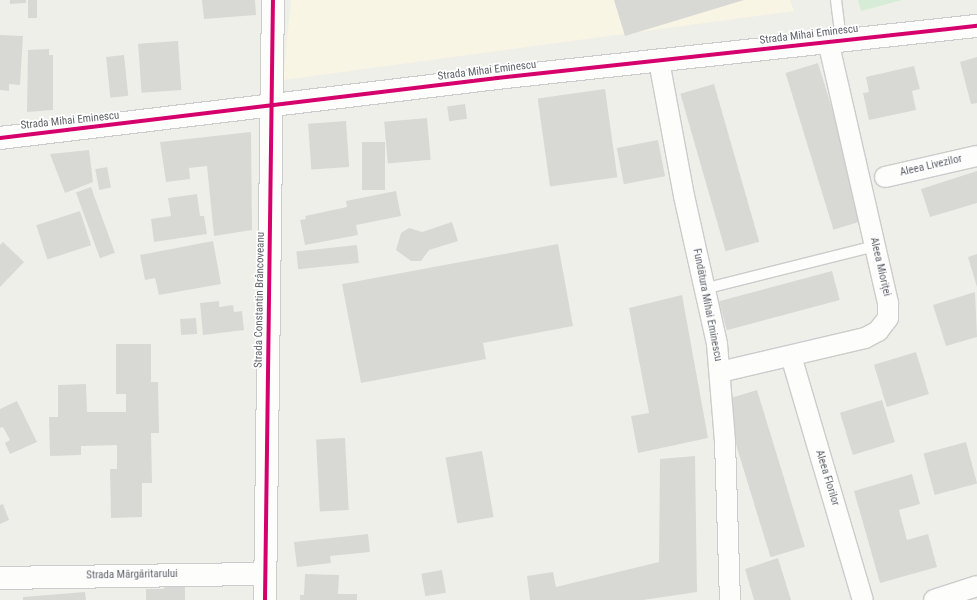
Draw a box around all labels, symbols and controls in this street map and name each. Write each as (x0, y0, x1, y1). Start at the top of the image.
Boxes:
street label: Strada Mihai Eminescu (759, 22, 859, 48)
street label: Strada Mihai Eminescu (437, 58, 537, 84)
street label: Strada Mihai Eminescu (20, 109, 120, 133)
street label: Aleea Livezilor (899, 152, 963, 180)
street label: Strada Constantin Brâncoveanu (252, 232, 268, 368)
street label: Aleea Mioriței (867, 236, 893, 298)
street label: Fundătura Mihai Eminescu (690, 247, 724, 363)
street label: Aleea Florilor (812, 449, 842, 507)
street label: Strada Mărgăritarului (86, 568, 178, 582)

